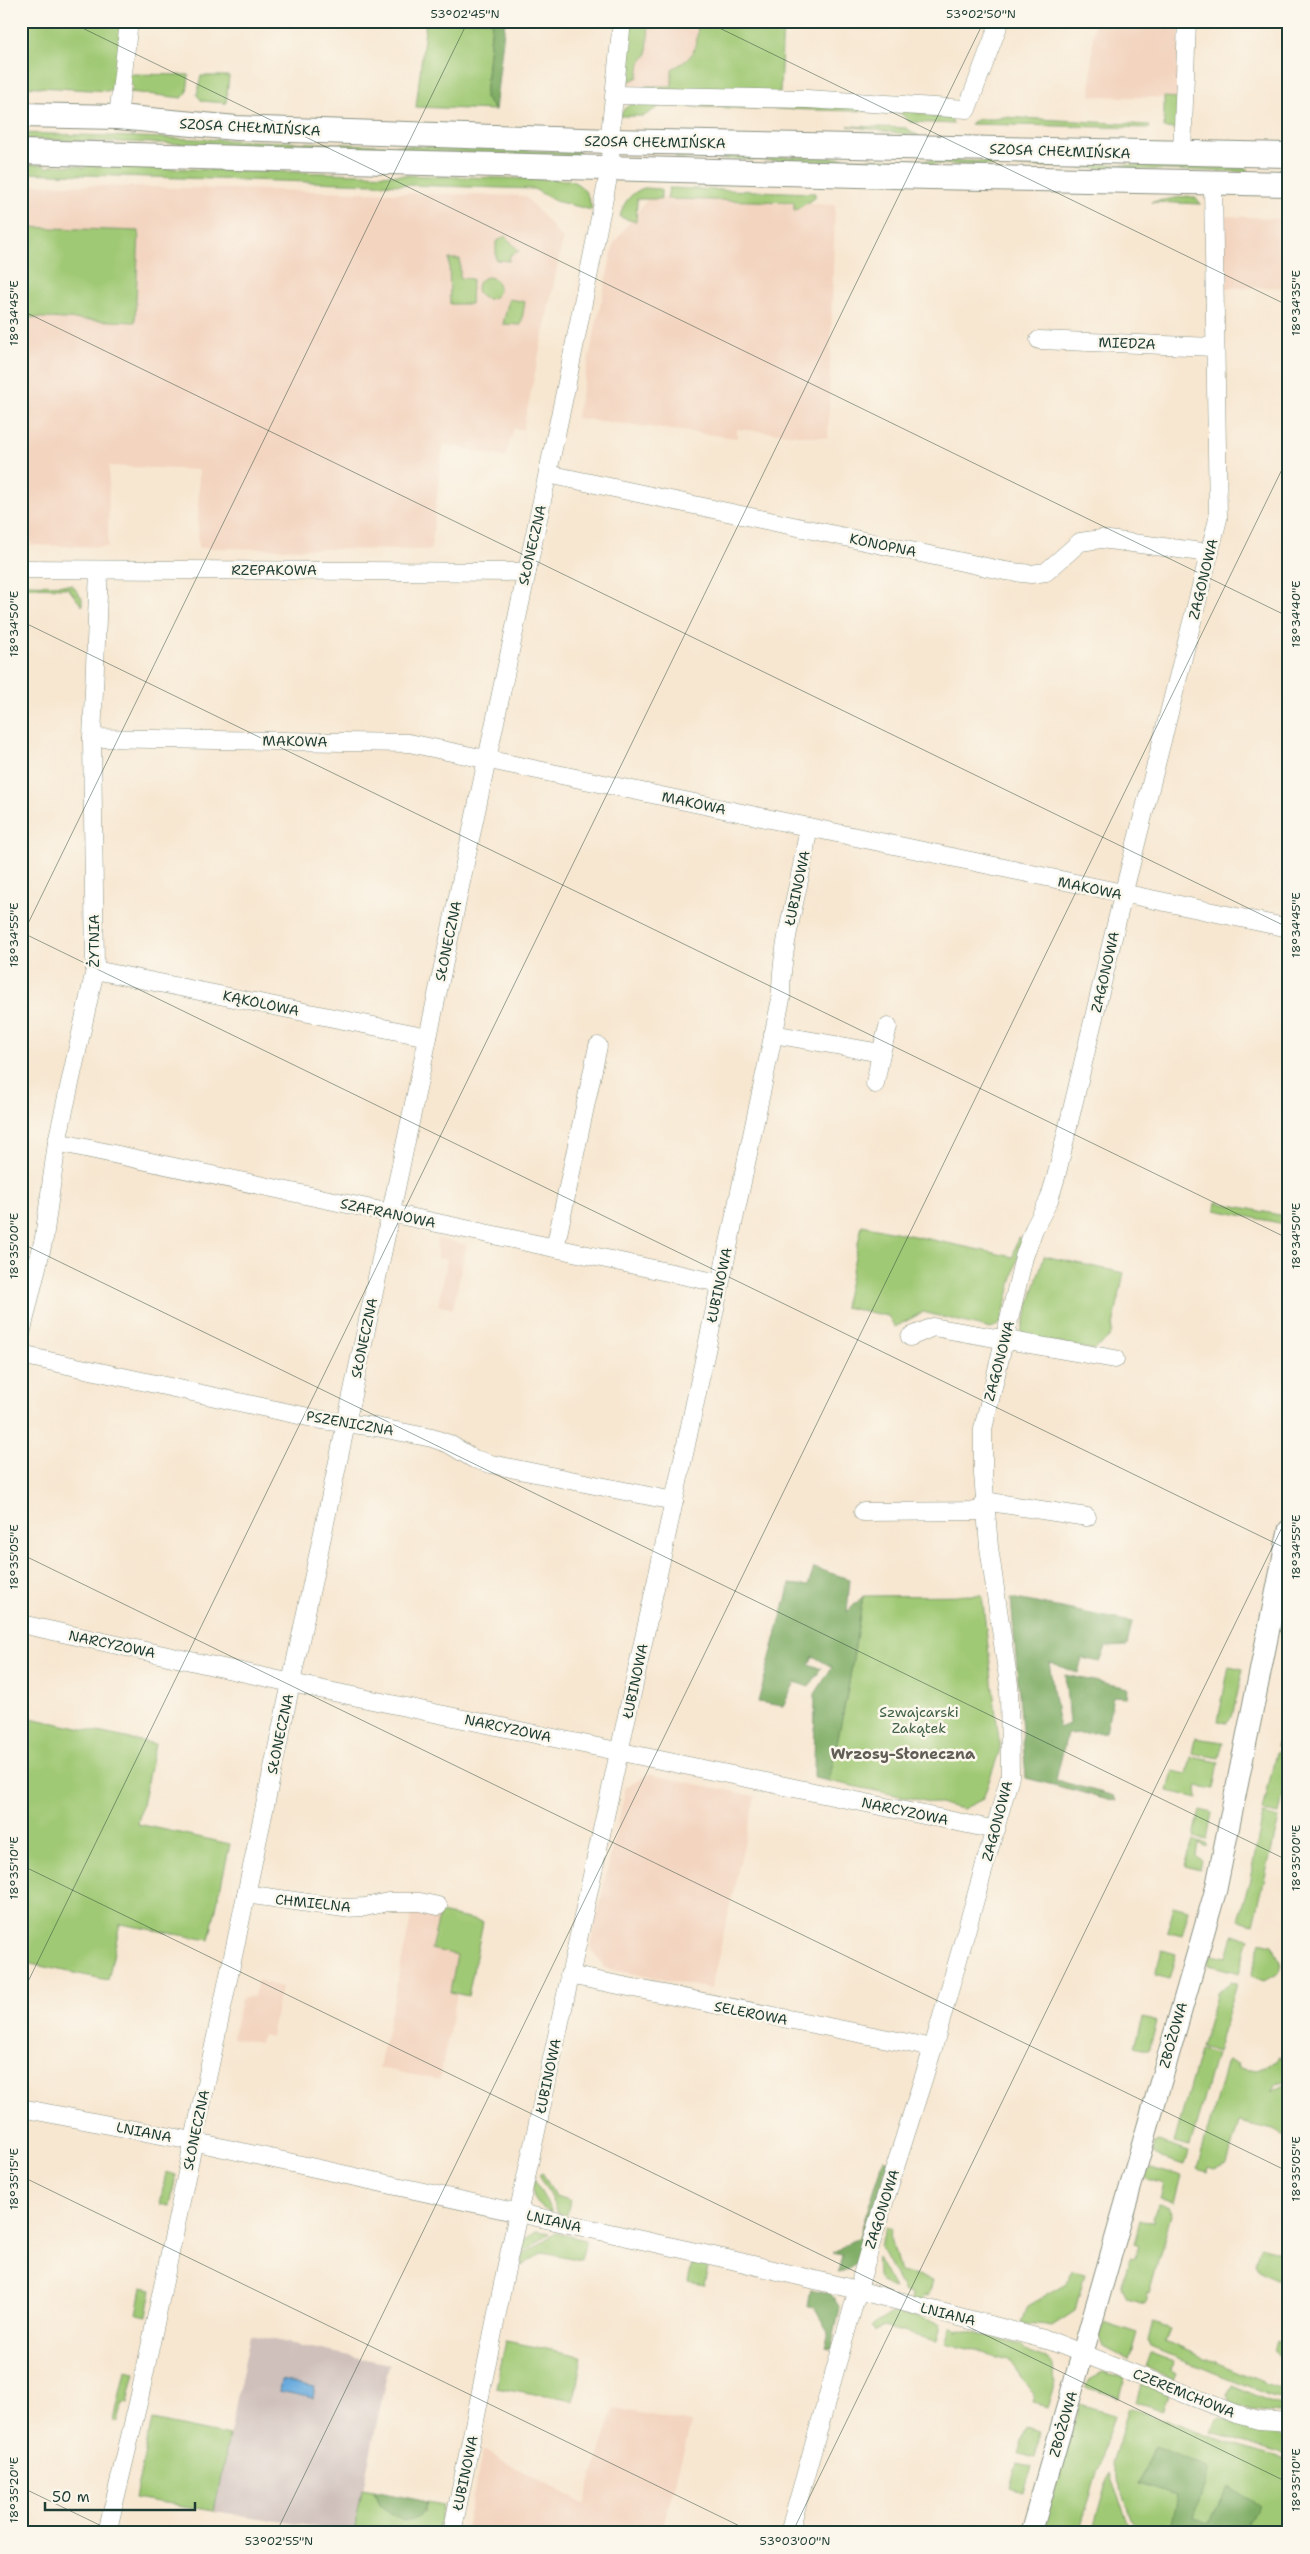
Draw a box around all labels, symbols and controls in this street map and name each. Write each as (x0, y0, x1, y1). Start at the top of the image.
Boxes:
text: 53°02'45"N (430, 6, 500, 22)
text: 53°02'50"N (946, 6, 1016, 22)
street label: SZOSA CHEŁMIŃSKA (179, 114, 321, 140)
street label: SZOSA CHEŁMIŃSKA (584, 132, 726, 152)
street label: SZOSA CHEŁMIŃSKA (989, 140, 1131, 162)
text: 18°34'35"E (1288, 270, 1304, 336)
text: 18°34'45"E (6, 280, 22, 346)
street label: MIEDZA (1098, 333, 1156, 353)
street label: SŁONECZNA (514, 503, 550, 587)
street label: KONOPNA (848, 529, 918, 561)
street label: ZAGONOWA (1184, 537, 1222, 621)
street label: RZEPAKOWA (231, 561, 317, 579)
text: 18°34'40"E (1288, 580, 1304, 648)
text: 18°34'50"E (6, 591, 22, 657)
street label: MAKOWA (262, 731, 328, 751)
street label: MAKOWA (660, 787, 728, 819)
street label: ŁUBINOWA (780, 849, 814, 928)
street label: MAKOWA (1056, 872, 1124, 904)
text: 18°34'45"E (1288, 892, 1304, 958)
street label: SŁONECZNA (431, 899, 465, 983)
text: 18°34'55"E (6, 902, 22, 968)
street label: ŻYTNIA (85, 914, 103, 968)
street label: ZAGONOWA (1087, 930, 1123, 1014)
street label: KĄKOLOWA (221, 986, 301, 1020)
street label: SZAFRANOWA (339, 1194, 437, 1232)
text: 18°34'50"E (1288, 1203, 1304, 1269)
text: 18°35'00"E (6, 1213, 22, 1279)
street label: ŁUBINOWA (702, 1246, 736, 1325)
street label: SŁONECZNA (347, 1296, 381, 1380)
street label: ZAGONOWA (980, 1319, 1018, 1403)
street label: PSZENICZNA (305, 1406, 395, 1440)
text: 18°34'55"E (1288, 1514, 1304, 1580)
text: 18°35'05"E (6, 1524, 22, 1590)
street label: NARCYZOWA (67, 1626, 157, 1662)
street label: ŁUBINOWA (618, 1642, 652, 1721)
street label: SŁONECZNA (263, 1692, 297, 1776)
park label: Szwajcarski Zakątek (879, 1703, 959, 1737)
street label: NARCYZOWA (463, 1710, 553, 1746)
district label: Wrzosy-Słoneczna (831, 1744, 976, 1764)
street label: ZAGONOWA (978, 1779, 1016, 1863)
street label: NARCYZOWA (860, 1793, 950, 1829)
text: 18°35'00"E (1288, 1825, 1304, 1891)
text: 18°35'10"E (6, 1836, 22, 1900)
street label: CHMIELNA (274, 1890, 352, 1916)
street label: SELEROWA (713, 1997, 789, 2029)
street label: ZBOŻOWA (1155, 2000, 1191, 2070)
street label: ŁUBINOWA (531, 2037, 565, 2116)
street label: SŁONECZNA (179, 2088, 213, 2172)
street label: LNIANA (115, 2118, 173, 2146)
text: 18°35'05"E (1288, 2136, 1304, 2202)
text: 18°35'15"E (6, 2148, 22, 2210)
street label: ZAGONOWA (861, 2167, 903, 2251)
street label: LNIANA (525, 2206, 583, 2236)
street label: LNIANA (919, 2298, 977, 2330)
street label: CZEREMCHOWA (1130, 2364, 1238, 2422)
street label: ZBOŻOWA (1045, 2389, 1081, 2459)
street label: ŁUBINOWA (448, 2434, 482, 2513)
text: 18°35'10"E (1288, 2448, 1304, 2512)
text: 18°35'20"E (6, 2457, 22, 2523)
scale bar (45, 2479, 195, 2511)
text: 50 m (52, 2487, 90, 2507)
text: 53°02'55"N (245, 2533, 313, 2549)
text: 53°03'00"N (760, 2533, 830, 2549)

